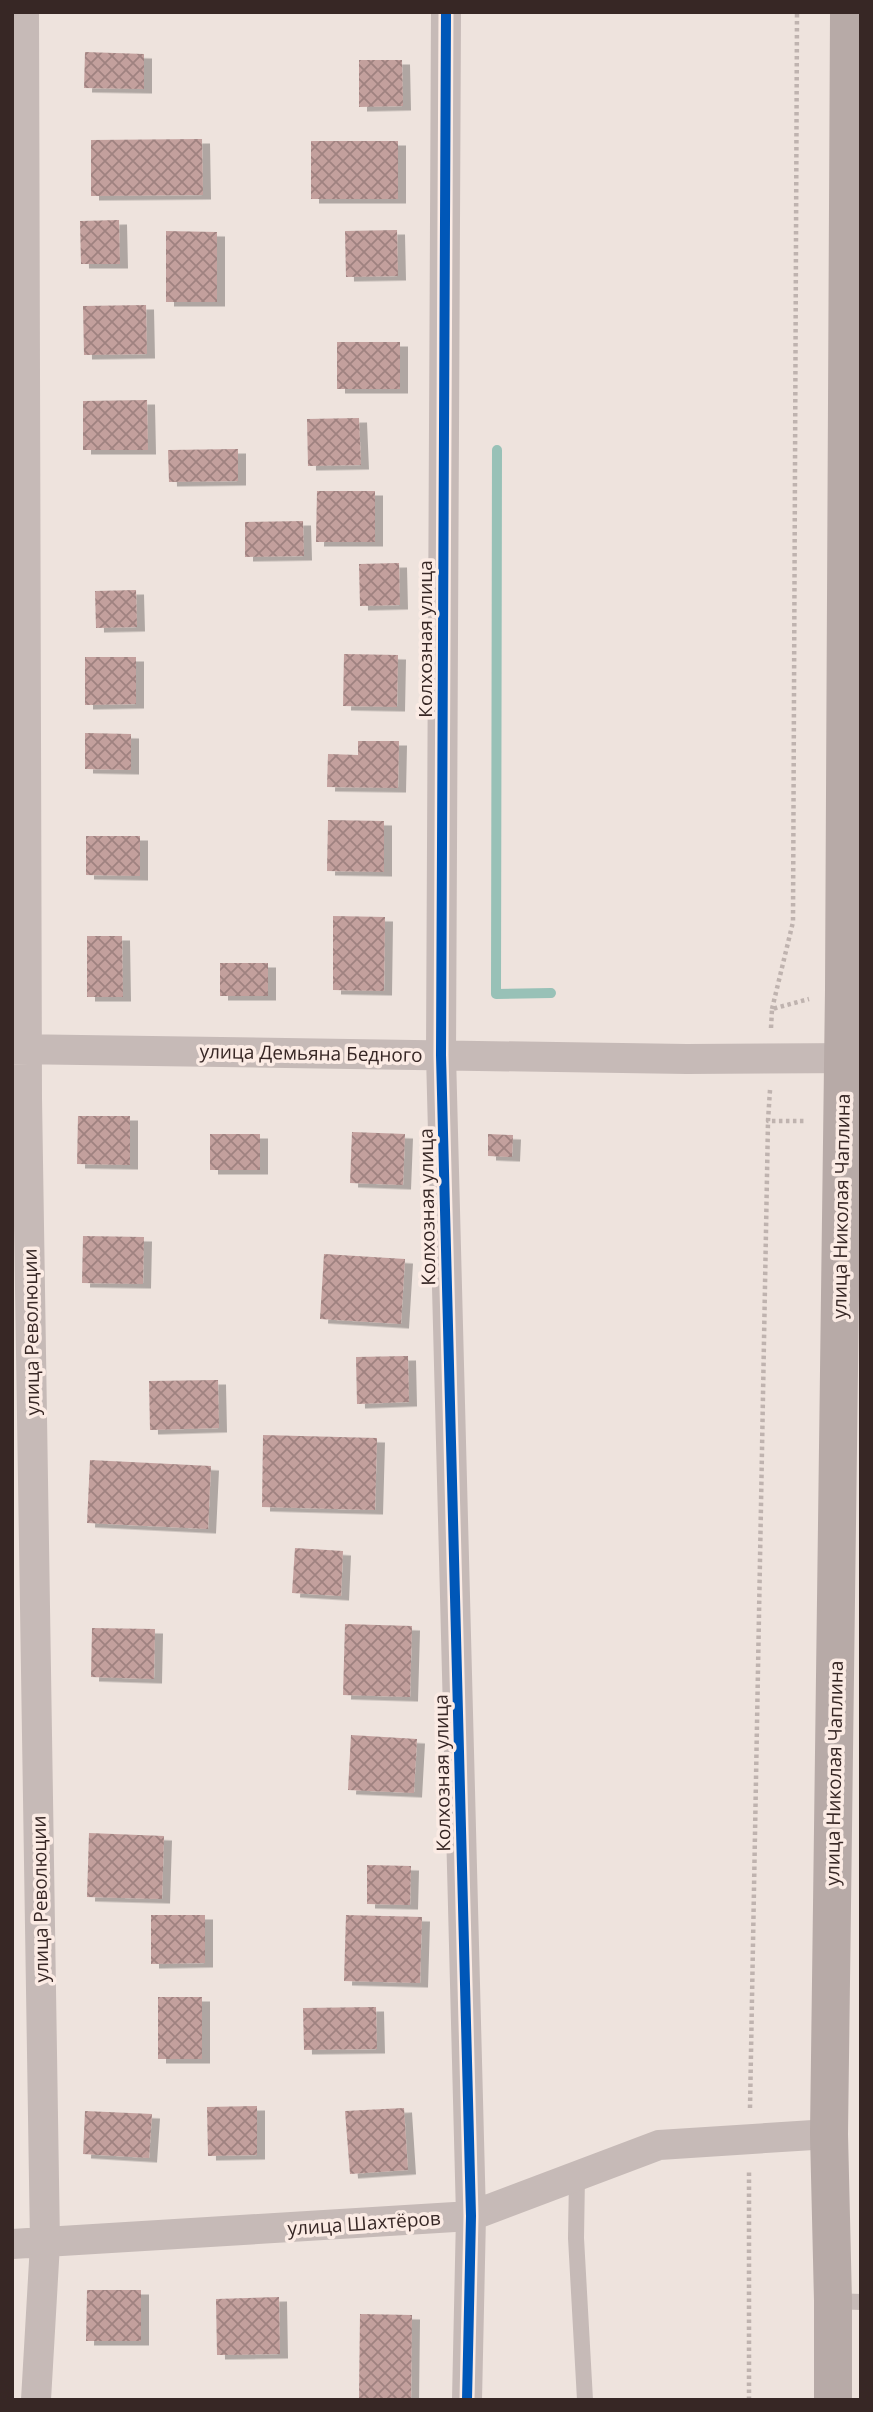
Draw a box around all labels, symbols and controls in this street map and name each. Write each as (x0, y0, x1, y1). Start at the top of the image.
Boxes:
street label: Колхозная улица (412, 560, 438, 718)
street label: улица Демьяна Бедного (199, 1038, 423, 1068)
street label: улица Николая Чаплина (826, 1093, 856, 1319)
street label: Колхозная улица (413, 1128, 441, 1286)
street label: улица Революции (17, 1248, 45, 1416)
street label: улица Николая Чаплина (819, 1660, 849, 1886)
street label: Колхозная улица (428, 1694, 456, 1852)
street label: улица Революции (26, 1815, 54, 1983)
street label: улица Шахтёров (287, 2205, 442, 2241)

